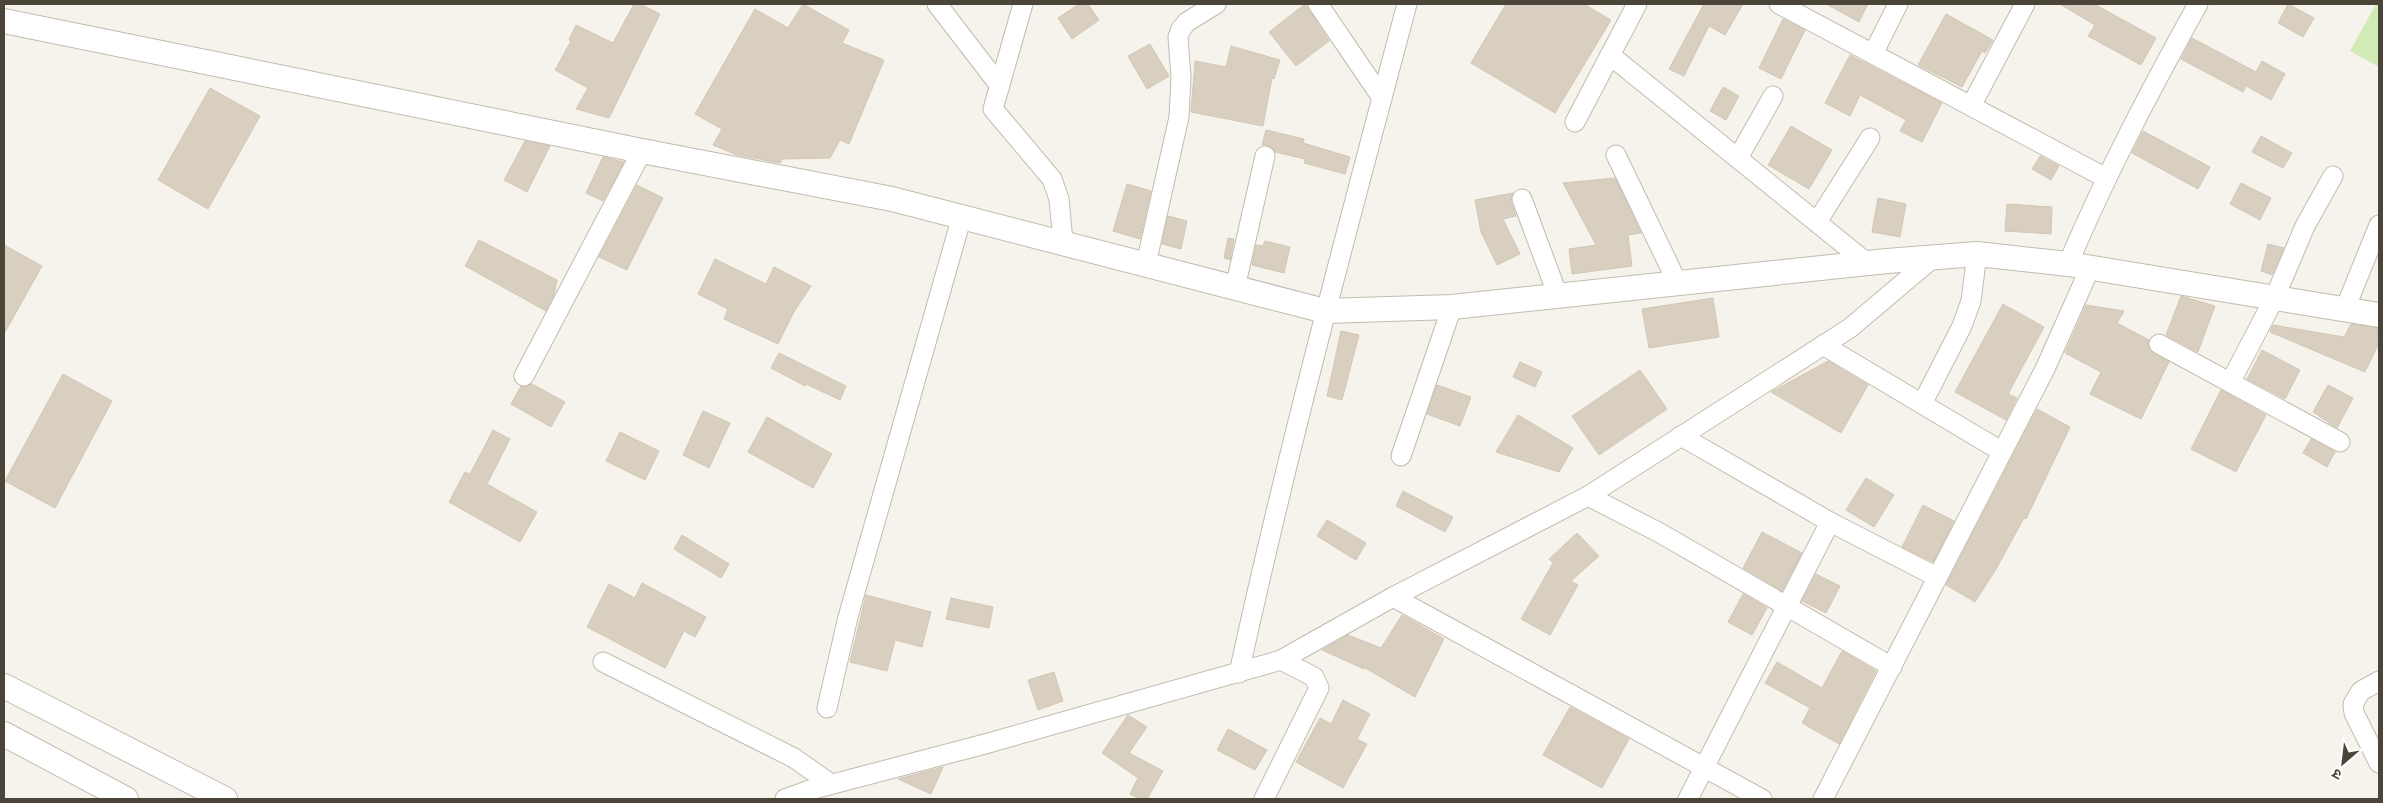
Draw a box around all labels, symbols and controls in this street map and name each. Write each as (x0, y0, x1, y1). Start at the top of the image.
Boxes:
north arrow (2318, 738, 2368, 788)
text: उ (2329, 763, 2345, 783)

